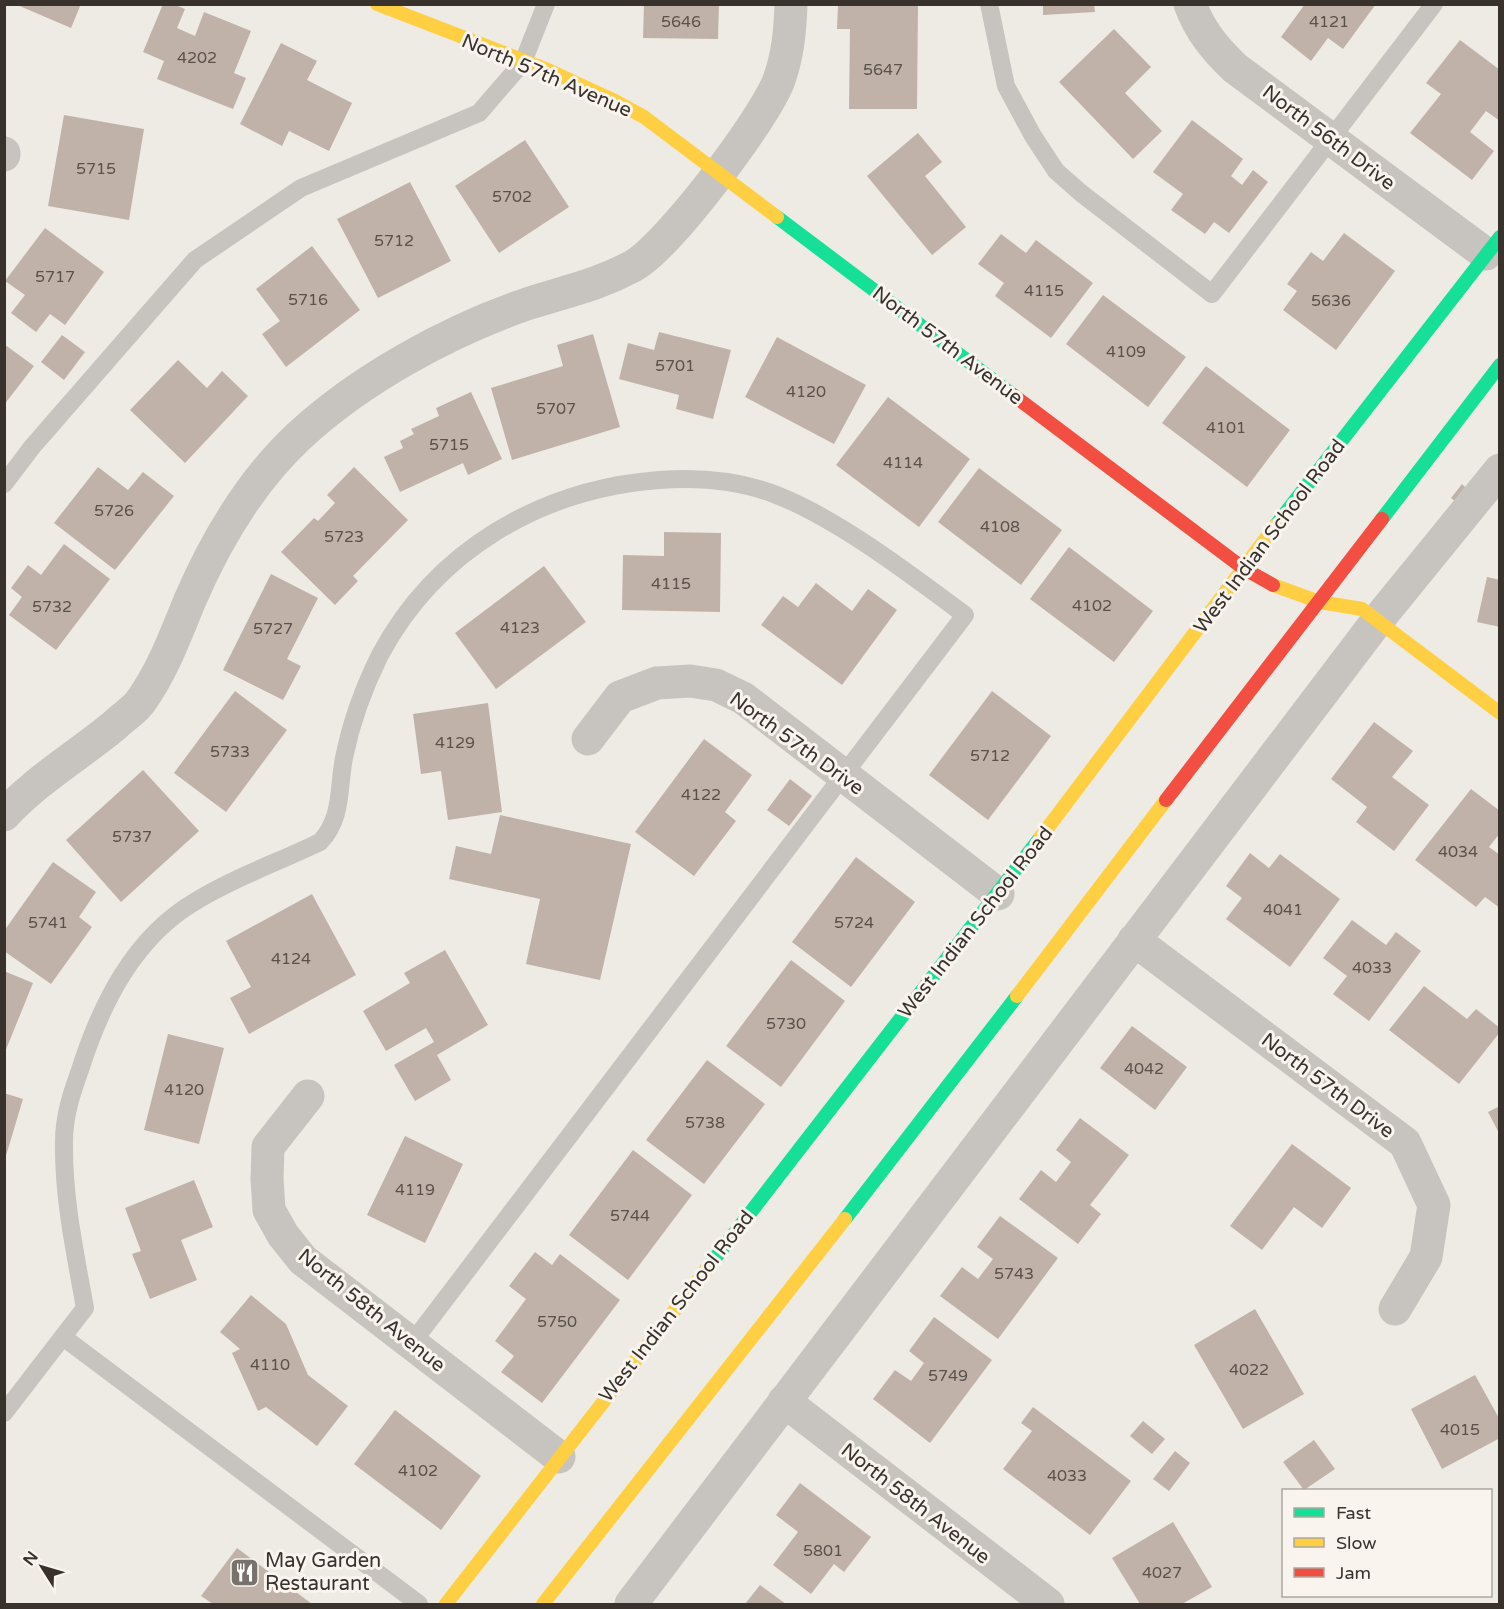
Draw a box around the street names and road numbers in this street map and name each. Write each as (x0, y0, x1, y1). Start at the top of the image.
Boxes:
street label: North 57th Avenue (458, 29, 635, 123)
street label: North 56th Drive (1257, 80, 1400, 196)
street label: North 57th Avenue (867, 281, 1027, 410)
street label: West Indian School Road (1189, 435, 1351, 638)
street label: North 57th Drive (725, 687, 868, 801)
street label: West Indian School Road (893, 822, 1058, 1023)
street label: North 57th Drive (1256, 1028, 1399, 1144)
street label: West Indian School Road (594, 1206, 759, 1407)
street label: North 58th Avenue (293, 1244, 450, 1377)
street label: North 58th Avenue (836, 1438, 995, 1569)

